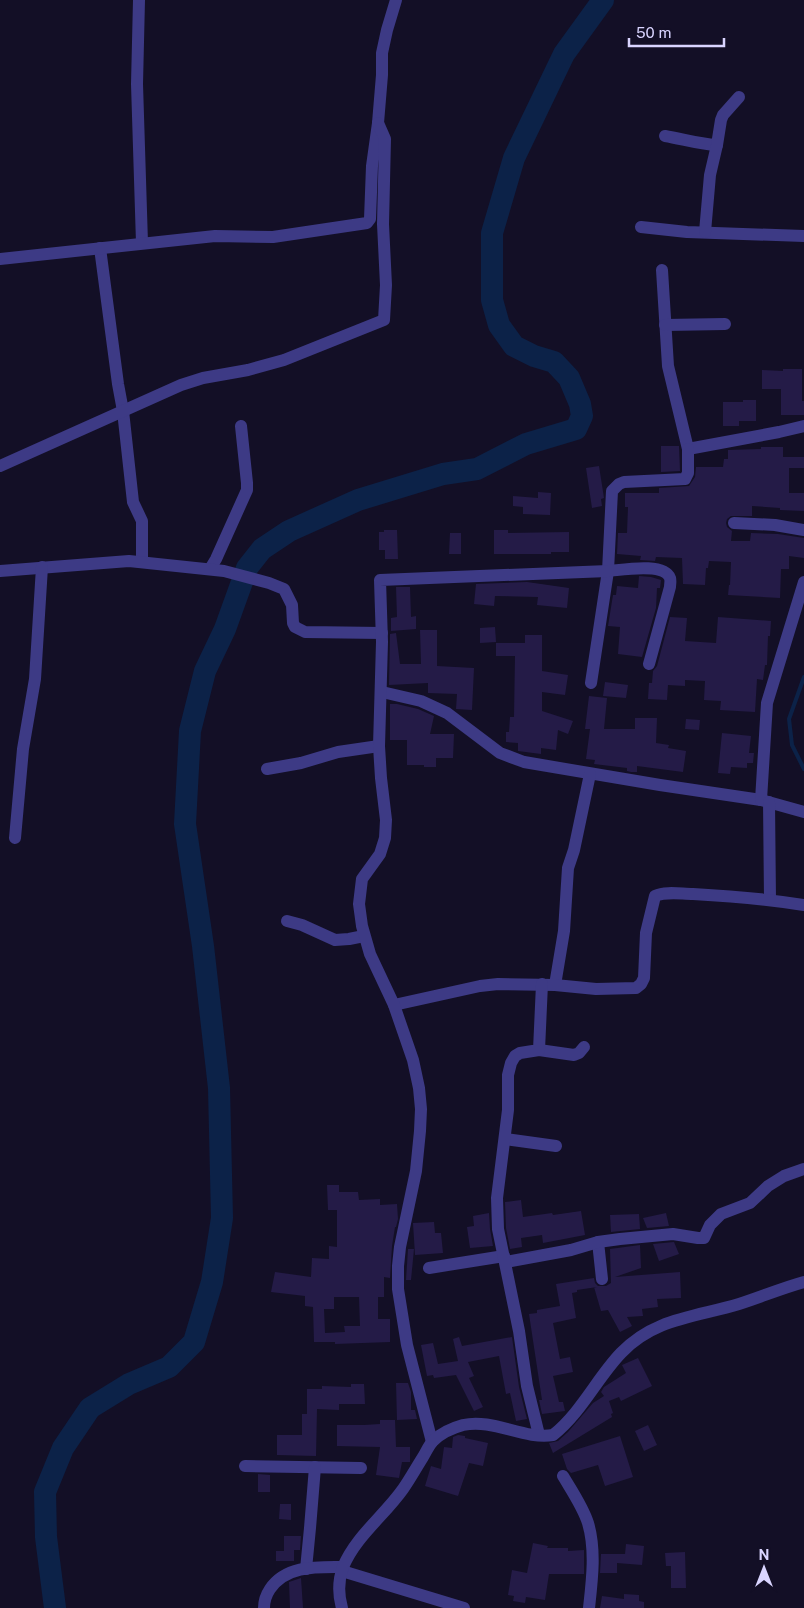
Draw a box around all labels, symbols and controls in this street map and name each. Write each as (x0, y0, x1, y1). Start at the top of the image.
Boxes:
scale bar (629, 15, 724, 47)
text: 50 m (636, 24, 671, 41)
north arrow (739, 1543, 789, 1593)
text: N (759, 1547, 769, 1563)

